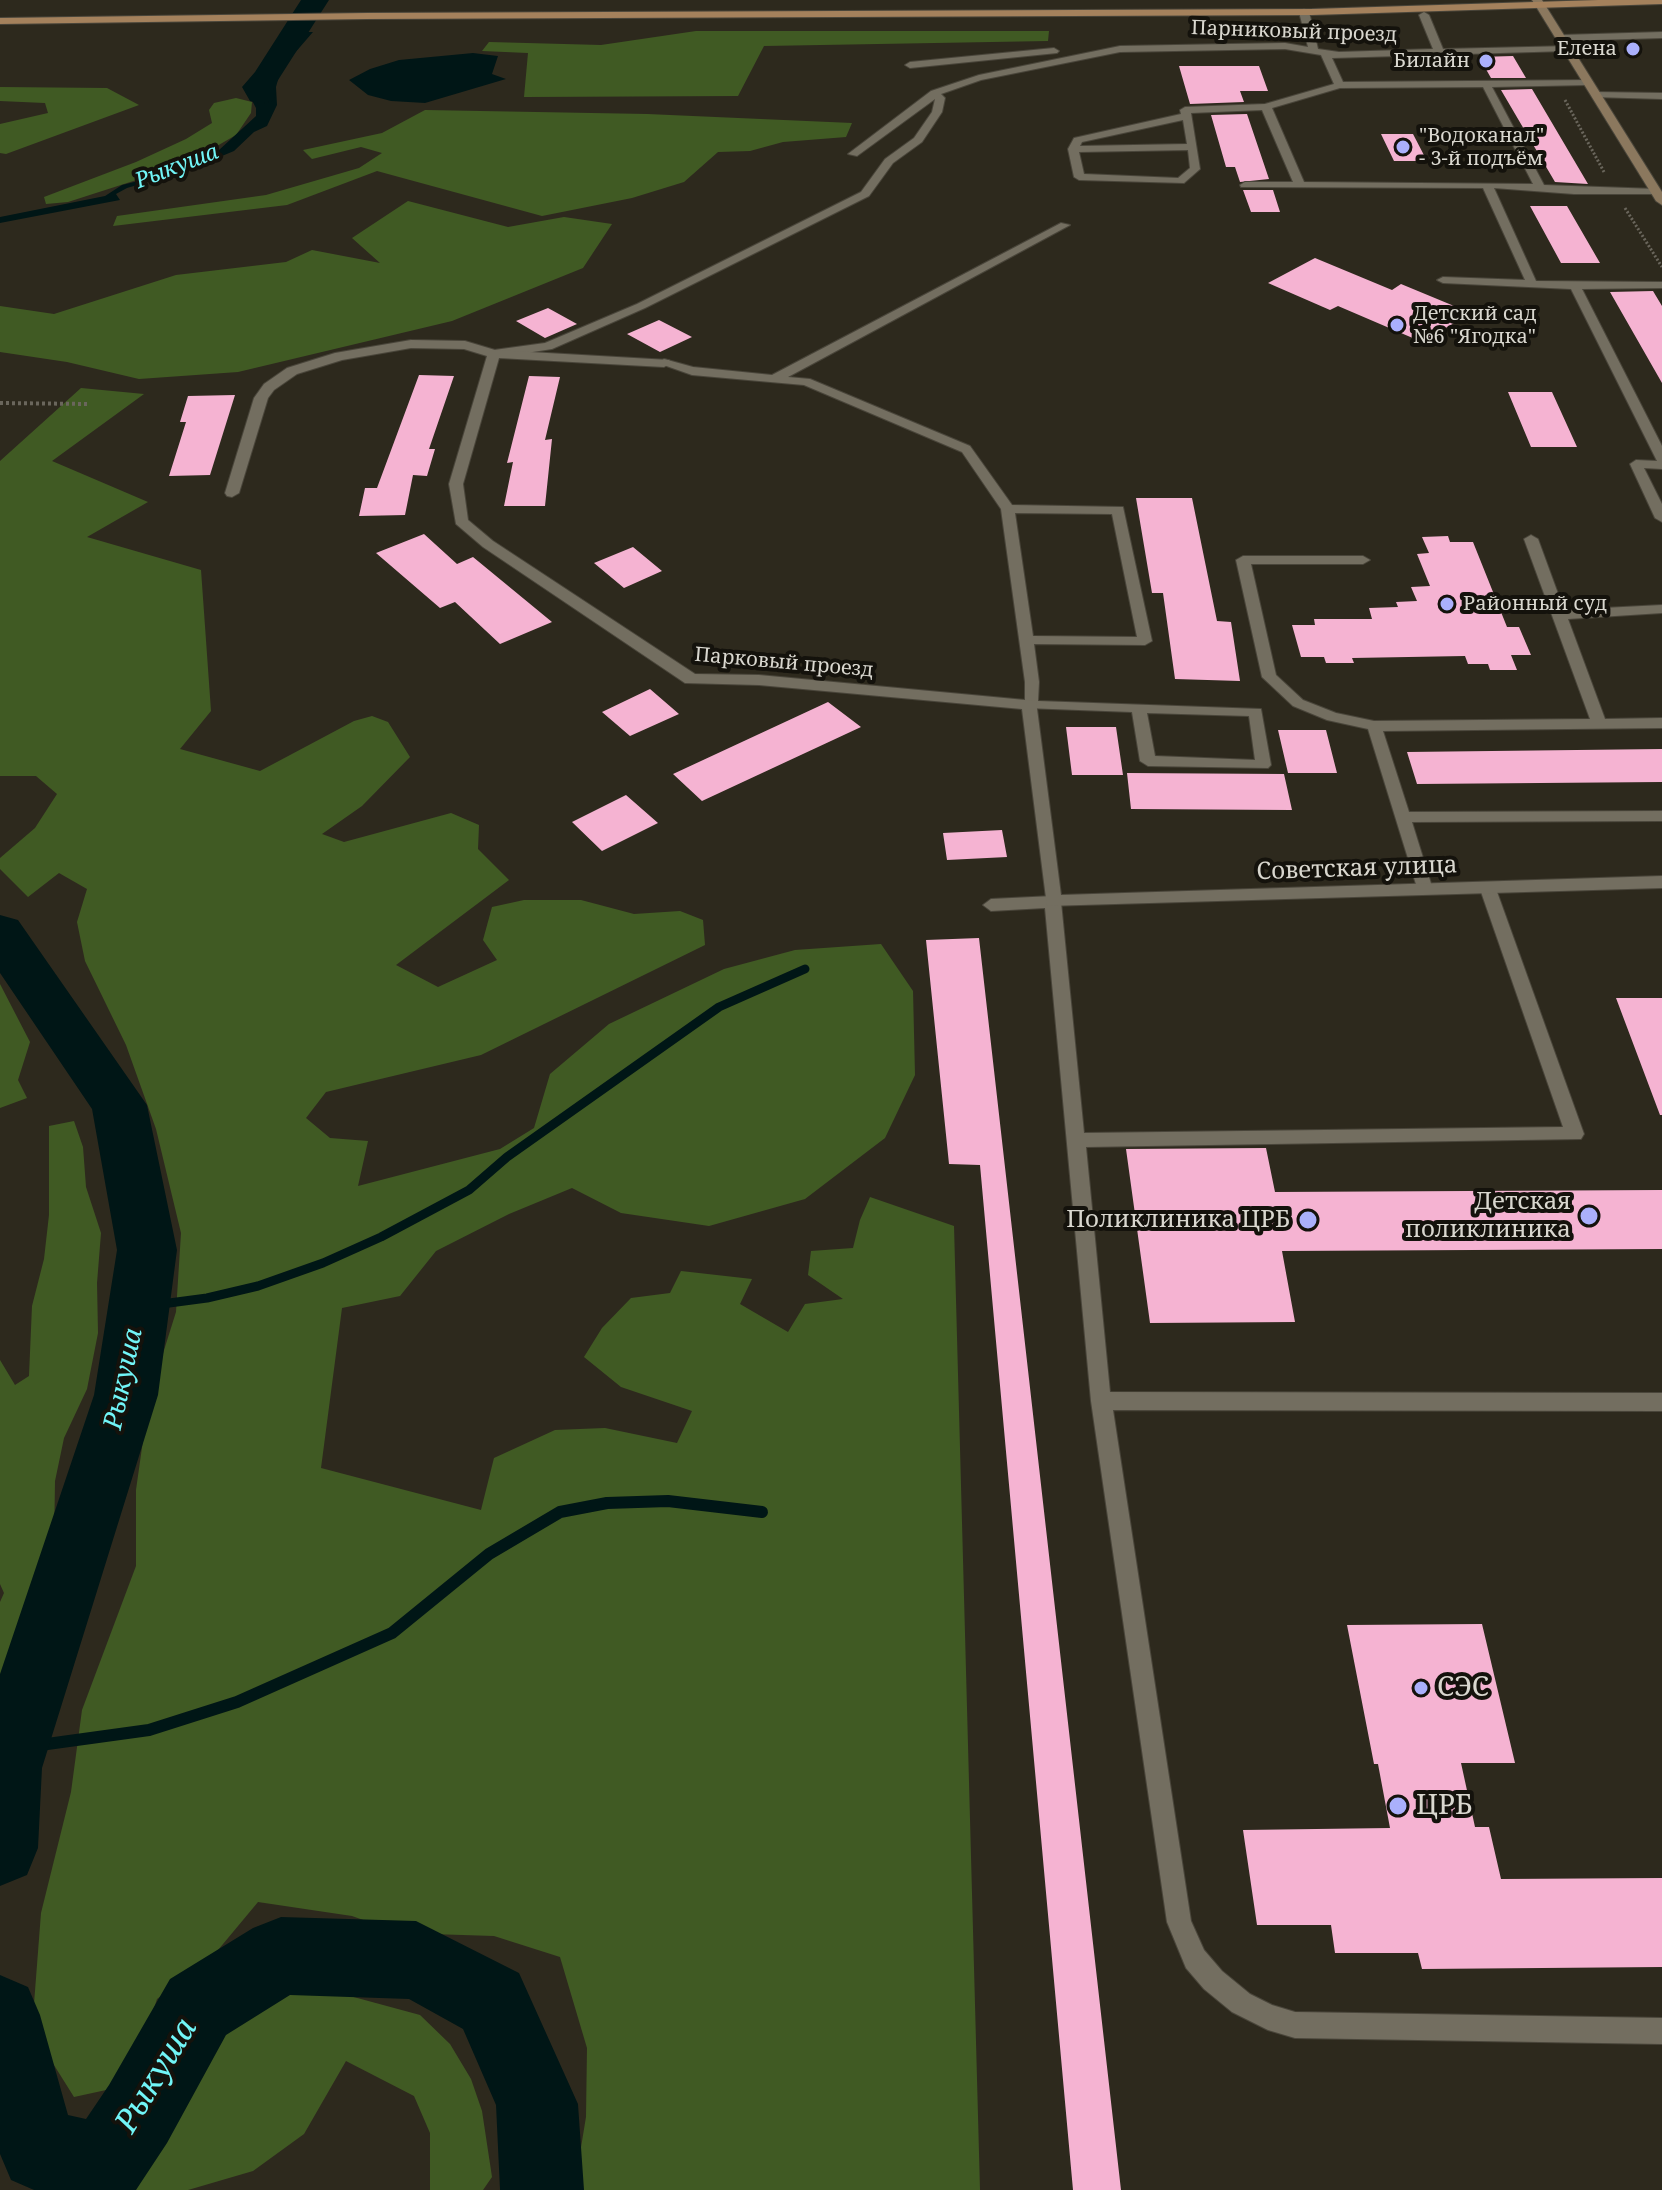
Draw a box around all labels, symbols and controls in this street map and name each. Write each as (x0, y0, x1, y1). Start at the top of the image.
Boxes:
street label: Парниковый проезд (1190, 16, 1398, 48)
place label: Елена (1557, 37, 1617, 61)
marker: Елена (1624, 40, 1642, 58)
place label: Билайн (1393, 49, 1470, 73)
marker: Билайн (1477, 52, 1495, 70)
place label: "Водоканал" - 3-й подъём (1419, 124, 1544, 171)
marker: "Водоканал" - 3-й подъём (1394, 138, 1412, 156)
water label: Рыкуша (132, 139, 222, 195)
place label: Детский сад №6 "Ягодка" (1413, 302, 1537, 349)
marker: Детский сад №6 "Ягодка" (1388, 316, 1406, 334)
place label: Районный суд (1463, 592, 1607, 616)
marker: Районный суд (1438, 595, 1456, 613)
street label: Парковый проезд (694, 643, 874, 683)
street label: Советская улица (1256, 851, 1458, 887)
place label: Детская поликлиника (1405, 1188, 1571, 1244)
marker: Детская поликлиника (1578, 1205, 1600, 1227)
place label: Поликлиника ЦРБ (1066, 1206, 1290, 1234)
marker: Поликлиника ЦРБ (1297, 1209, 1319, 1231)
water label: Рыкуша (98, 1325, 150, 1433)
place label: СЭС (1437, 1671, 1489, 1705)
marker: СЭС (1412, 1679, 1430, 1697)
place label: ЦРБ (1416, 1789, 1473, 1823)
marker: ЦРБ (1387, 1795, 1409, 1817)
water label: Рыкуша (108, 2012, 206, 2140)

